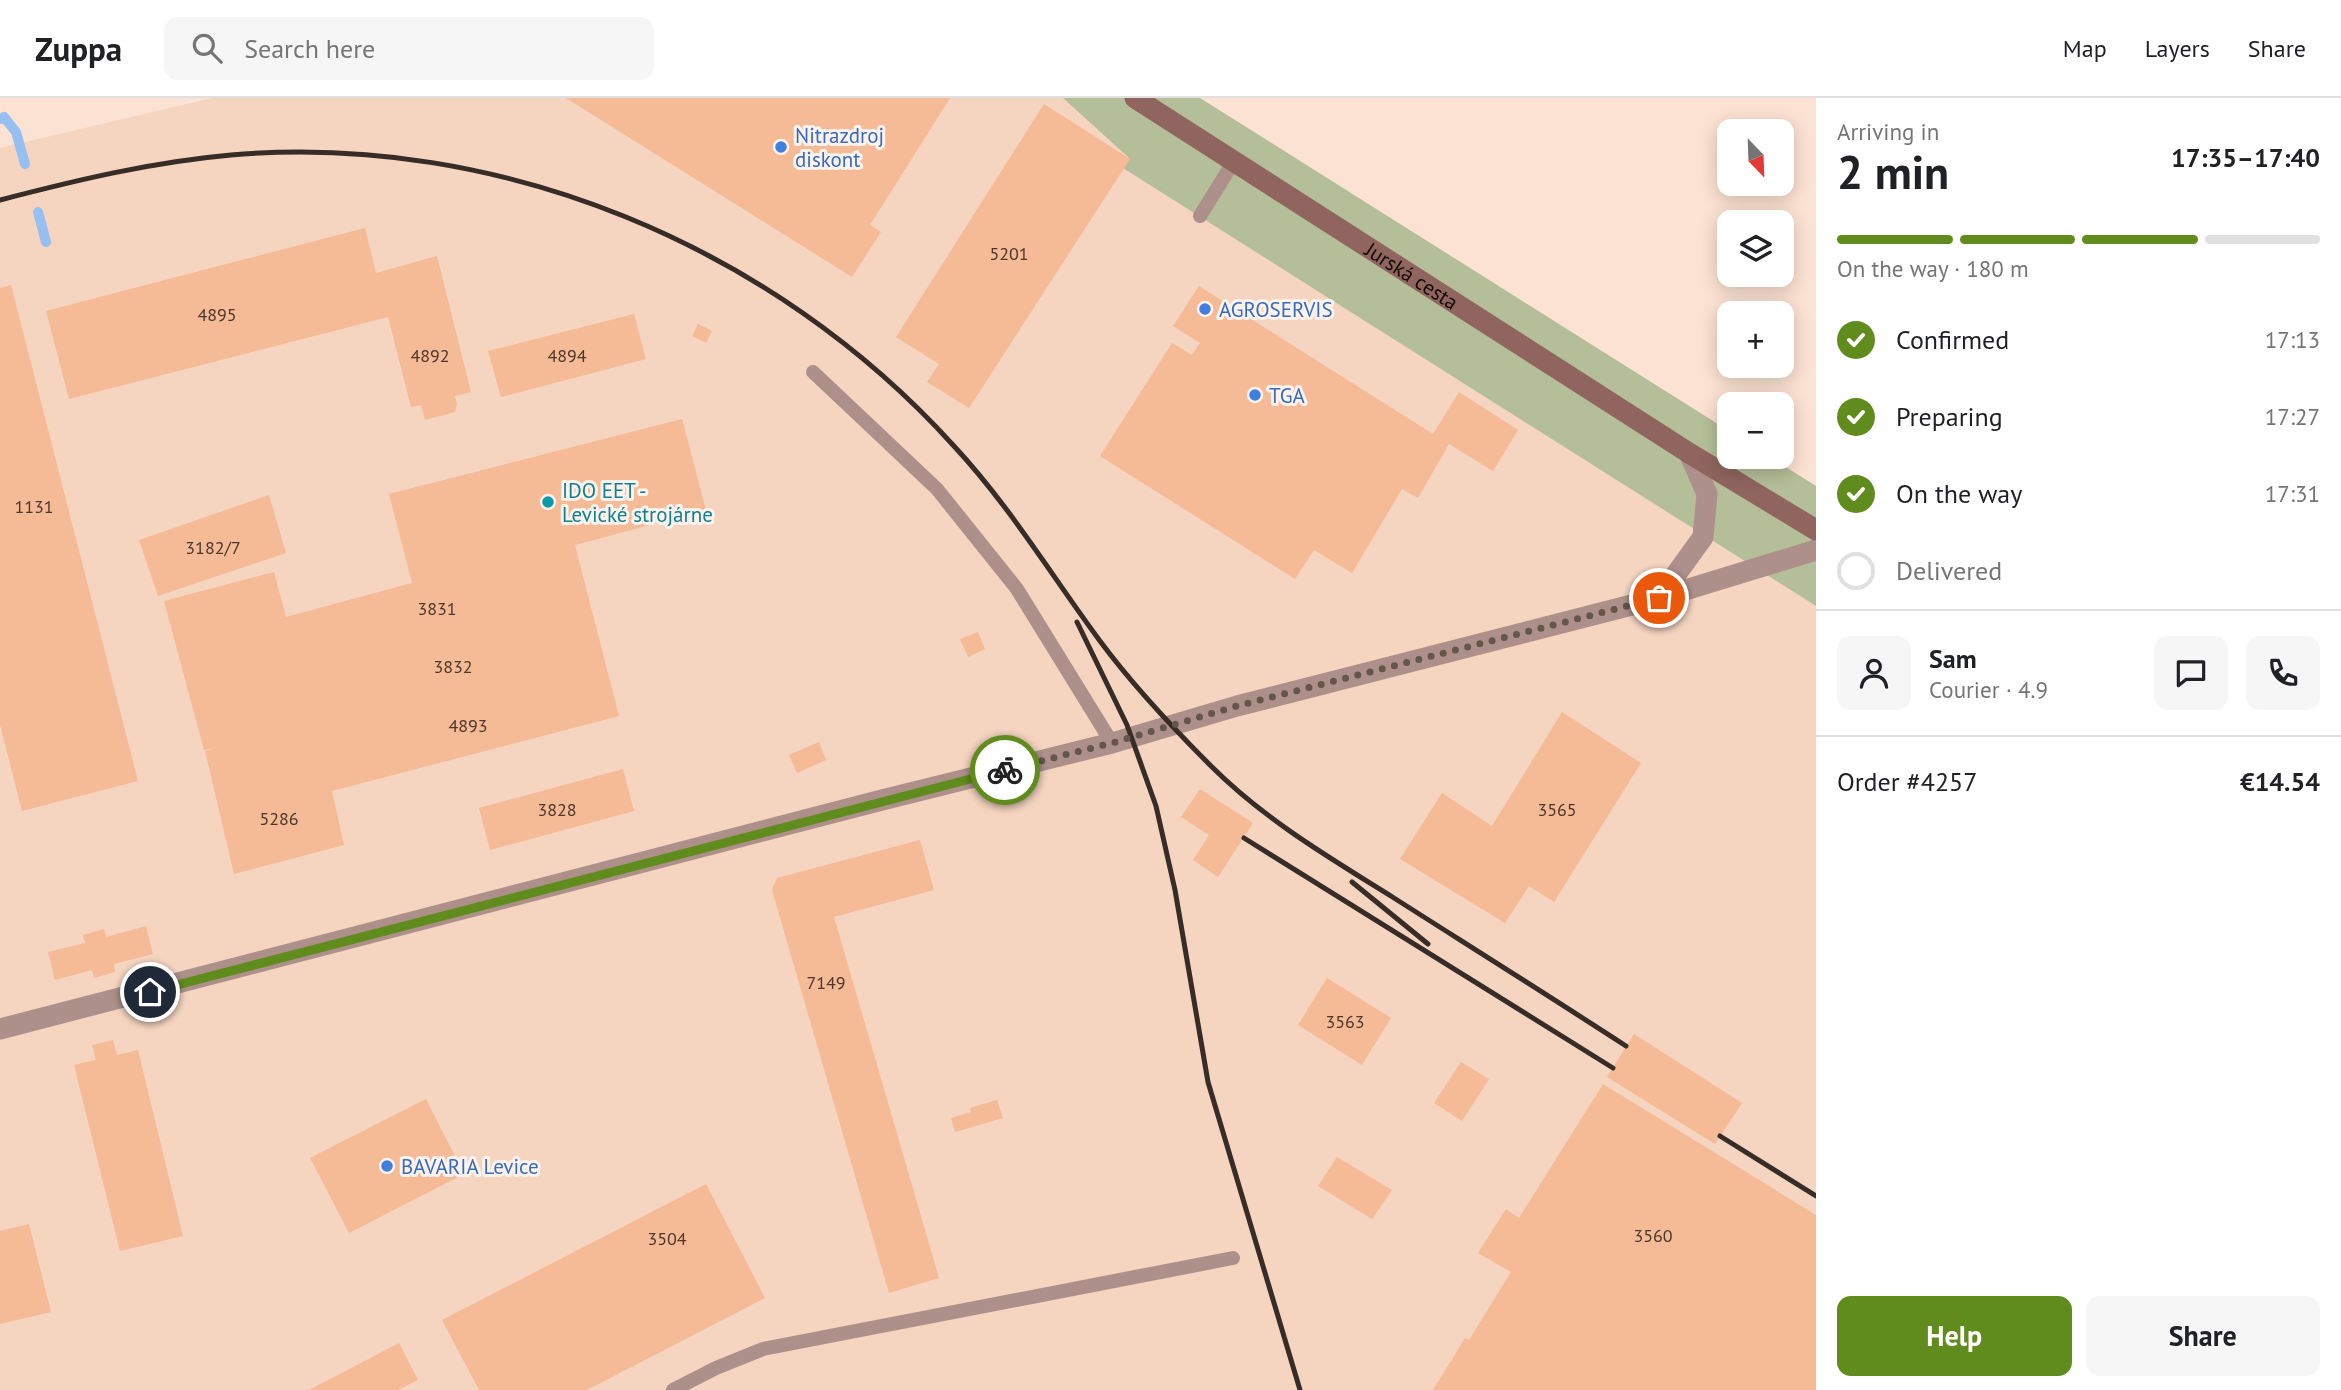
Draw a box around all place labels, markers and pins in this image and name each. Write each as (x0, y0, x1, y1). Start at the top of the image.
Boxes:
place label: Nitrazdroj diskont (795, 122, 884, 173)
marker: Nitrazdroj diskont (773, 139, 789, 155)
place label: AGROSERVIS (1219, 296, 1333, 323)
marker: AGROSERVIS (1197, 301, 1213, 317)
place label: TGA (1269, 382, 1305, 409)
marker: TGA (1247, 387, 1263, 403)
place label: IDO EET - Levické strojárne (562, 477, 713, 528)
marker: IDO EET - Levické strojárne (540, 494, 556, 510)
pin (1629, 568, 1689, 628)
pin (120, 962, 180, 1022)
place label: BAVARIA Levice (401, 1153, 539, 1180)
marker: BAVARIA Levice (379, 1158, 395, 1174)

